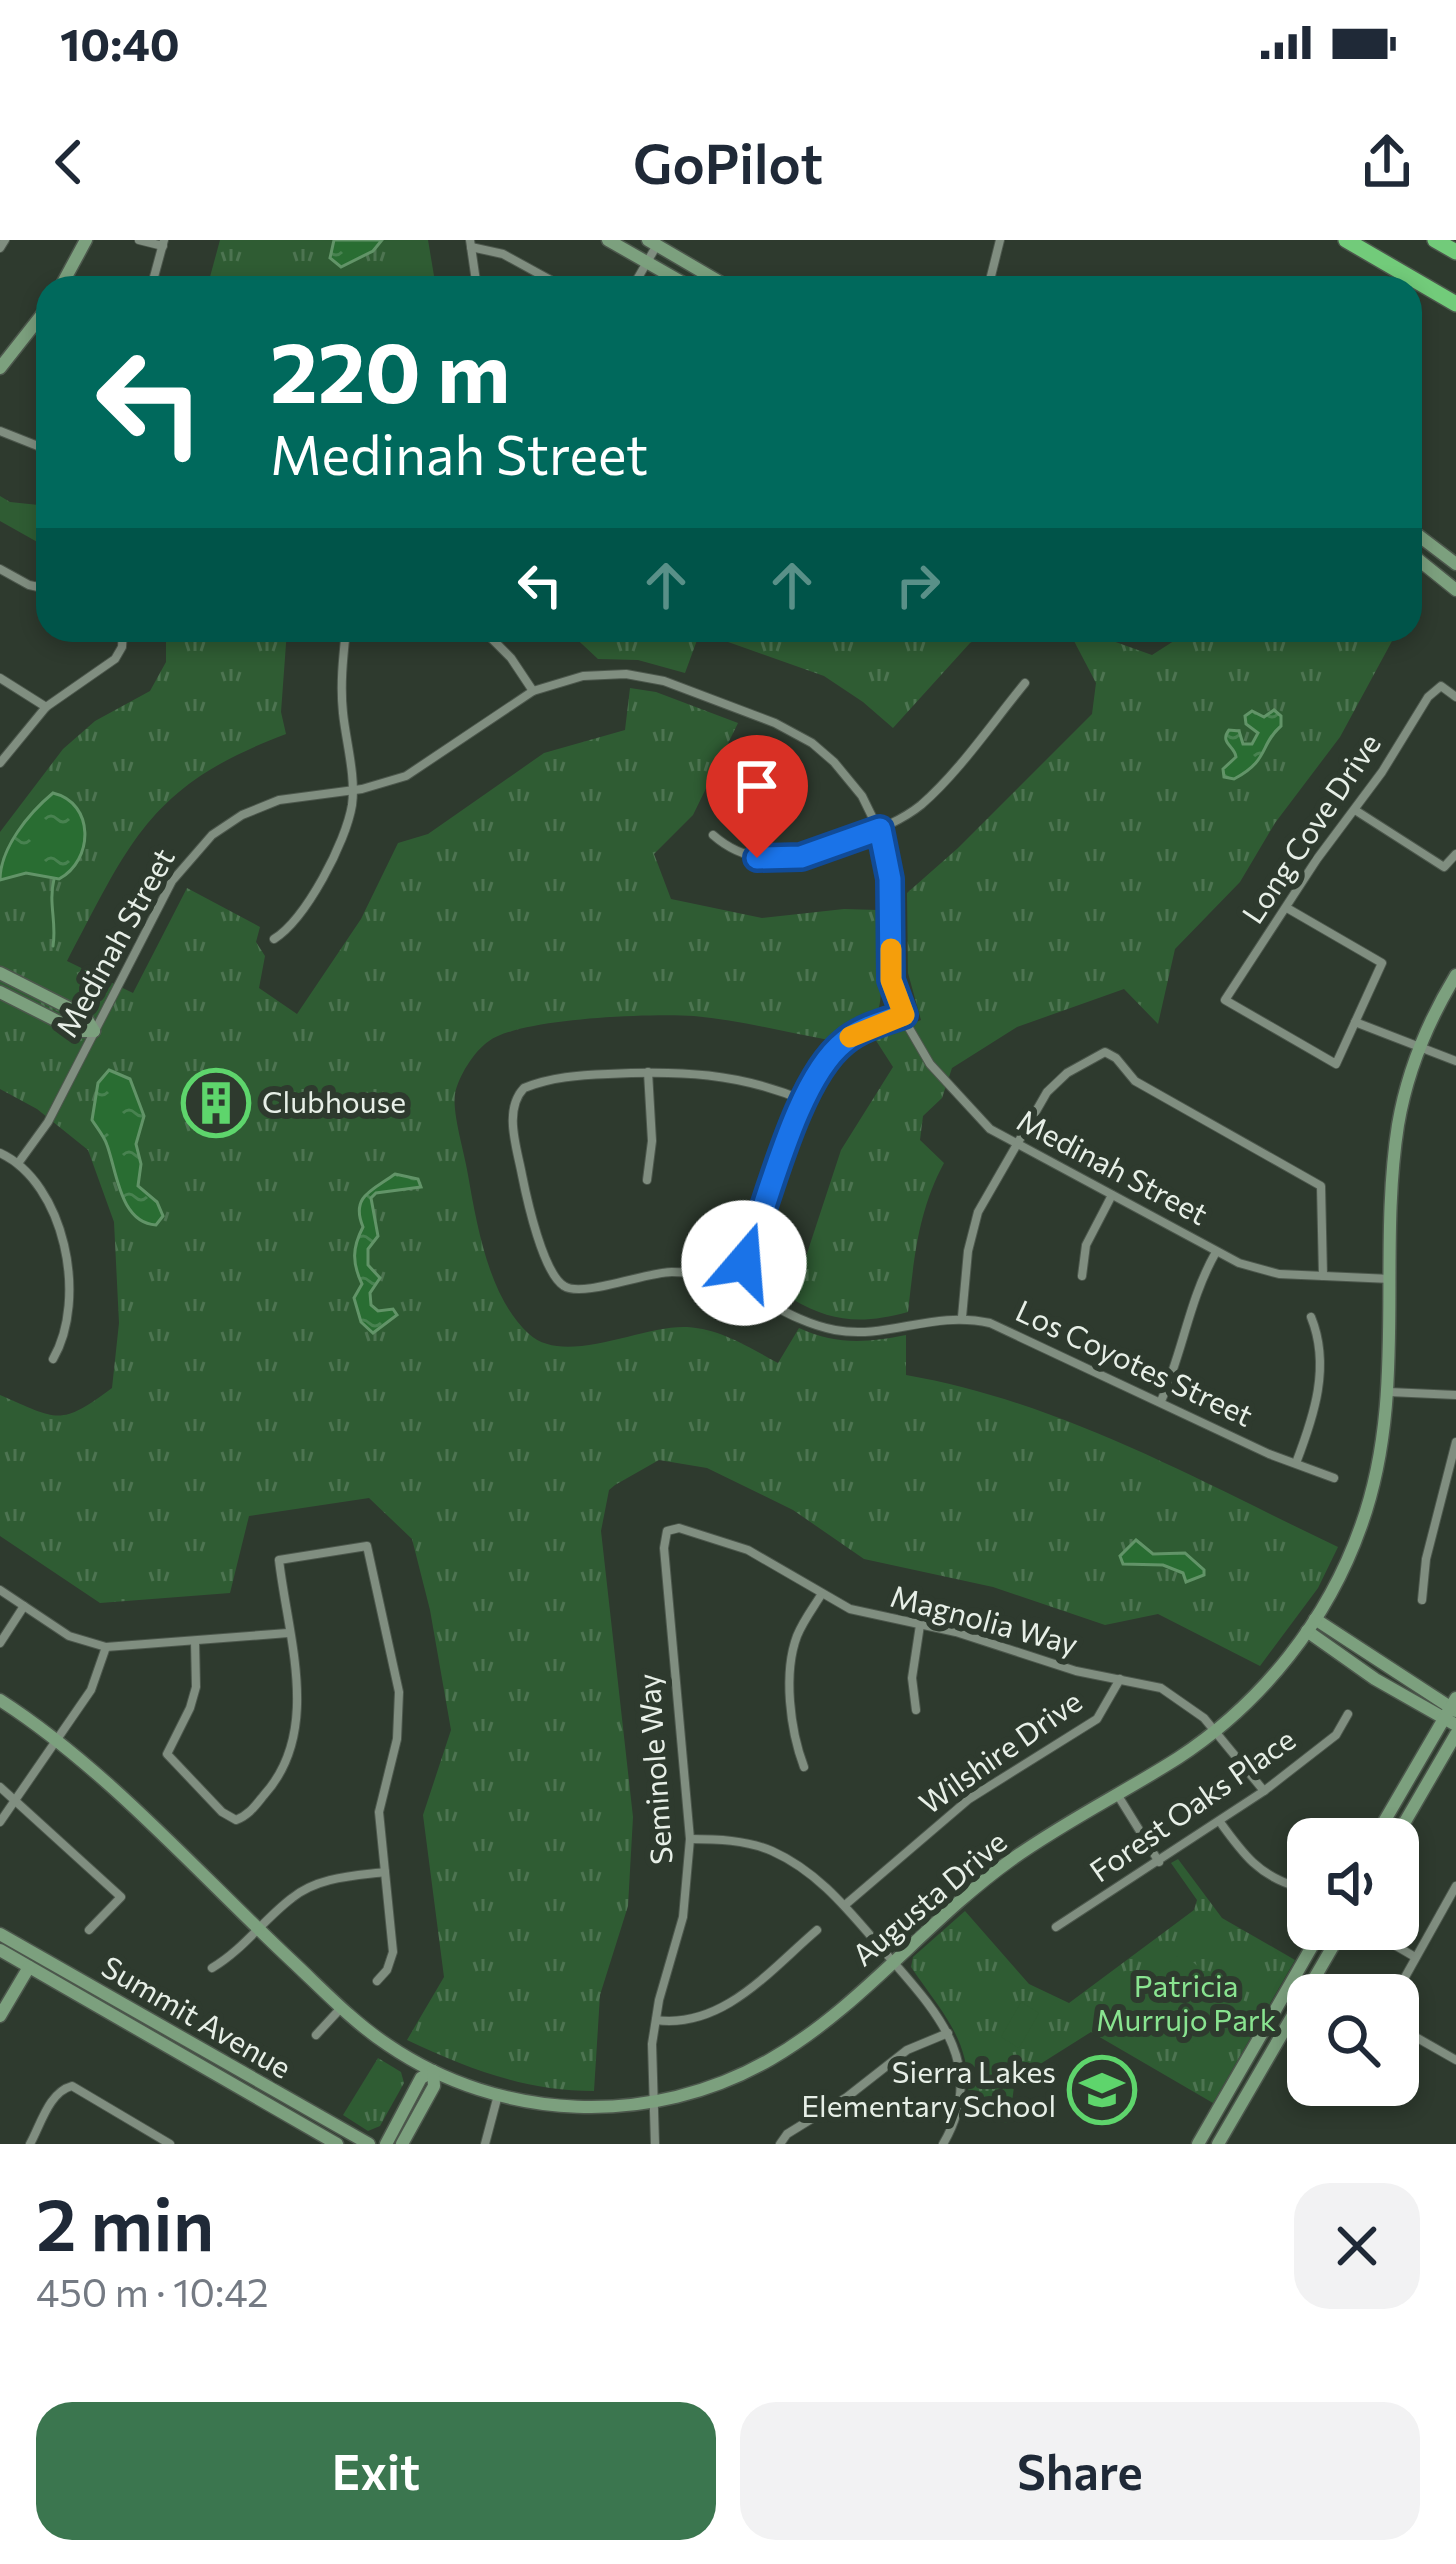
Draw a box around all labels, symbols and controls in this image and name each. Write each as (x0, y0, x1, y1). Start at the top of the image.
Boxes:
text: 10:40 (60, 15, 180, 70)
icon: back (36, 129, 102, 195)
text: GoPilot (633, 129, 823, 195)
icon: share (1354, 129, 1420, 195)
text: 220 m (270, 318, 510, 420)
icon: left (72, 324, 228, 480)
text: Medinah Street (270, 420, 648, 486)
icon: left (507, 552, 573, 618)
icon: ahead (633, 552, 699, 618)
icon: ahead (759, 552, 825, 618)
icon: right (885, 552, 951, 618)
street label: Long Cove Drive (1233, 726, 1387, 930)
pin (706, 735, 808, 858)
icon: arrive (724, 753, 790, 819)
street label: Medinah Street (47, 841, 181, 1043)
building icon: Clubhouse (181, 1068, 251, 1138)
place label: Clubhouse (262, 1082, 406, 1119)
street label: Medinah Street (1012, 1100, 1215, 1231)
position arrow (681, 1200, 807, 1326)
street label: Los Coyotes Street (1011, 1291, 1259, 1433)
street label: Magnolia Way (887, 1576, 1082, 1661)
street label: Seminole Way (628, 1672, 679, 1866)
street label: Wilshire Drive (911, 1681, 1088, 1821)
street label: Forest Oaks Place (1082, 1719, 1301, 1889)
map controls (1287, 1818, 1419, 2106)
button: sound (1287, 1818, 1419, 1950)
street label: Augusta Drive (844, 1822, 1013, 1972)
street label: Summit Avenue (96, 1947, 299, 2085)
park label: Patricia Murrujo Park (1096, 1966, 1276, 2037)
button: search (1287, 1974, 1419, 2106)
place label: Sierra Lakes Elementary School (801, 2052, 1056, 2123)
school or university icon: Sierra Lakes Elementary School (1067, 2055, 1137, 2125)
text: 2 min (36, 2178, 214, 2266)
button: close (1294, 2183, 1420, 2309)
text: 450 m · 10:42 (36, 2267, 269, 2315)
button: Exit (36, 2402, 716, 2540)
button: Share (740, 2402, 1420, 2540)

